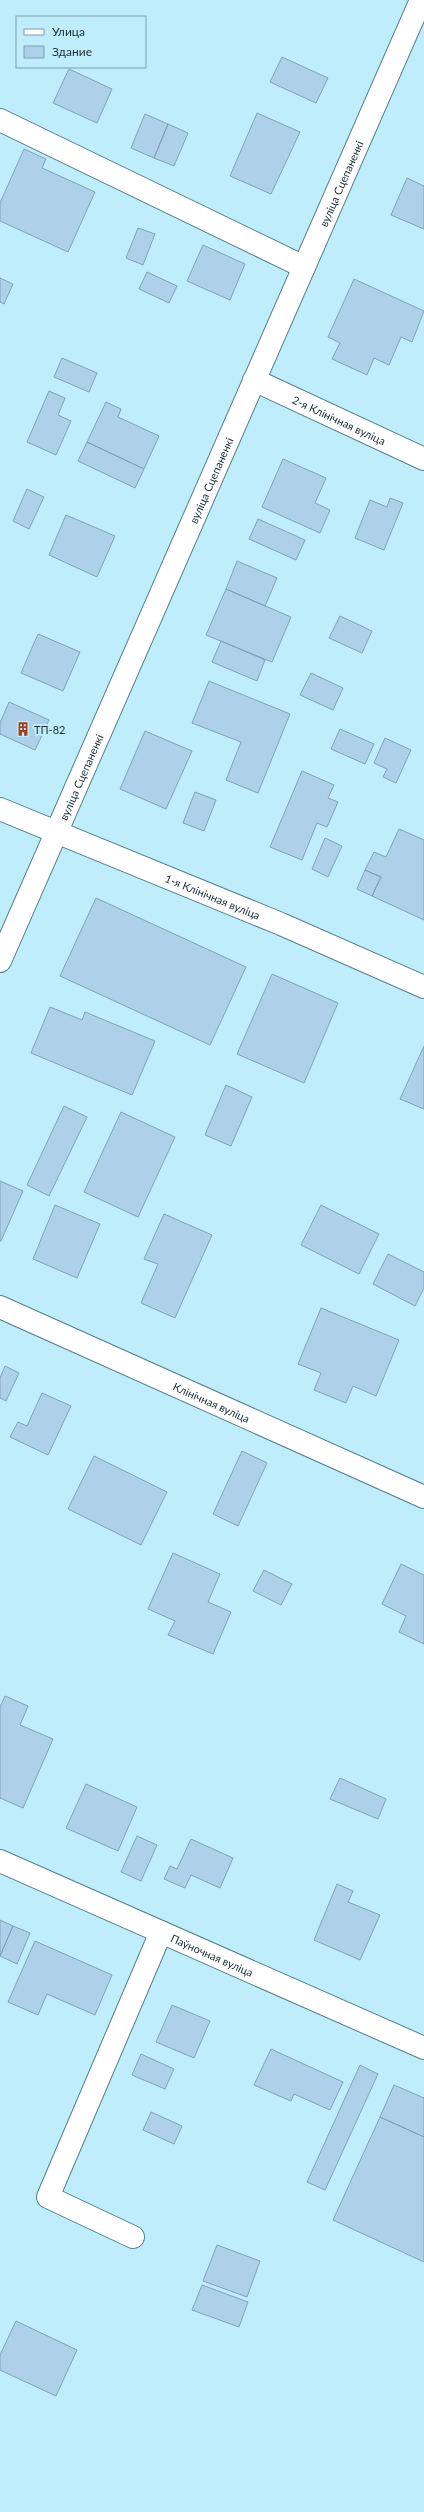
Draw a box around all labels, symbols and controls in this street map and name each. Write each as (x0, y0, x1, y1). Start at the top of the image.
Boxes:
legend (16, 16, 146, 68)
text: Улица (52, 24, 85, 39)
text: Здание (52, 44, 92, 59)
street label: вуліца Сцепаненкі (316, 138, 365, 228)
street label: 2-я Клінічная вуліца (291, 392, 388, 447)
street label: вуліца Сцепаненкі (186, 435, 235, 525)
building icon: ТП-82 (15, 721, 31, 737)
place label: ТП-82 (34, 723, 65, 736)
street label: вуліца Сцепаненкі (56, 732, 105, 822)
street label: 1-я Клінічная вуліца (163, 871, 262, 921)
street label: Клінічная вуліца (171, 1379, 252, 1425)
street label: Паўночная вуліца (169, 1931, 255, 1978)

